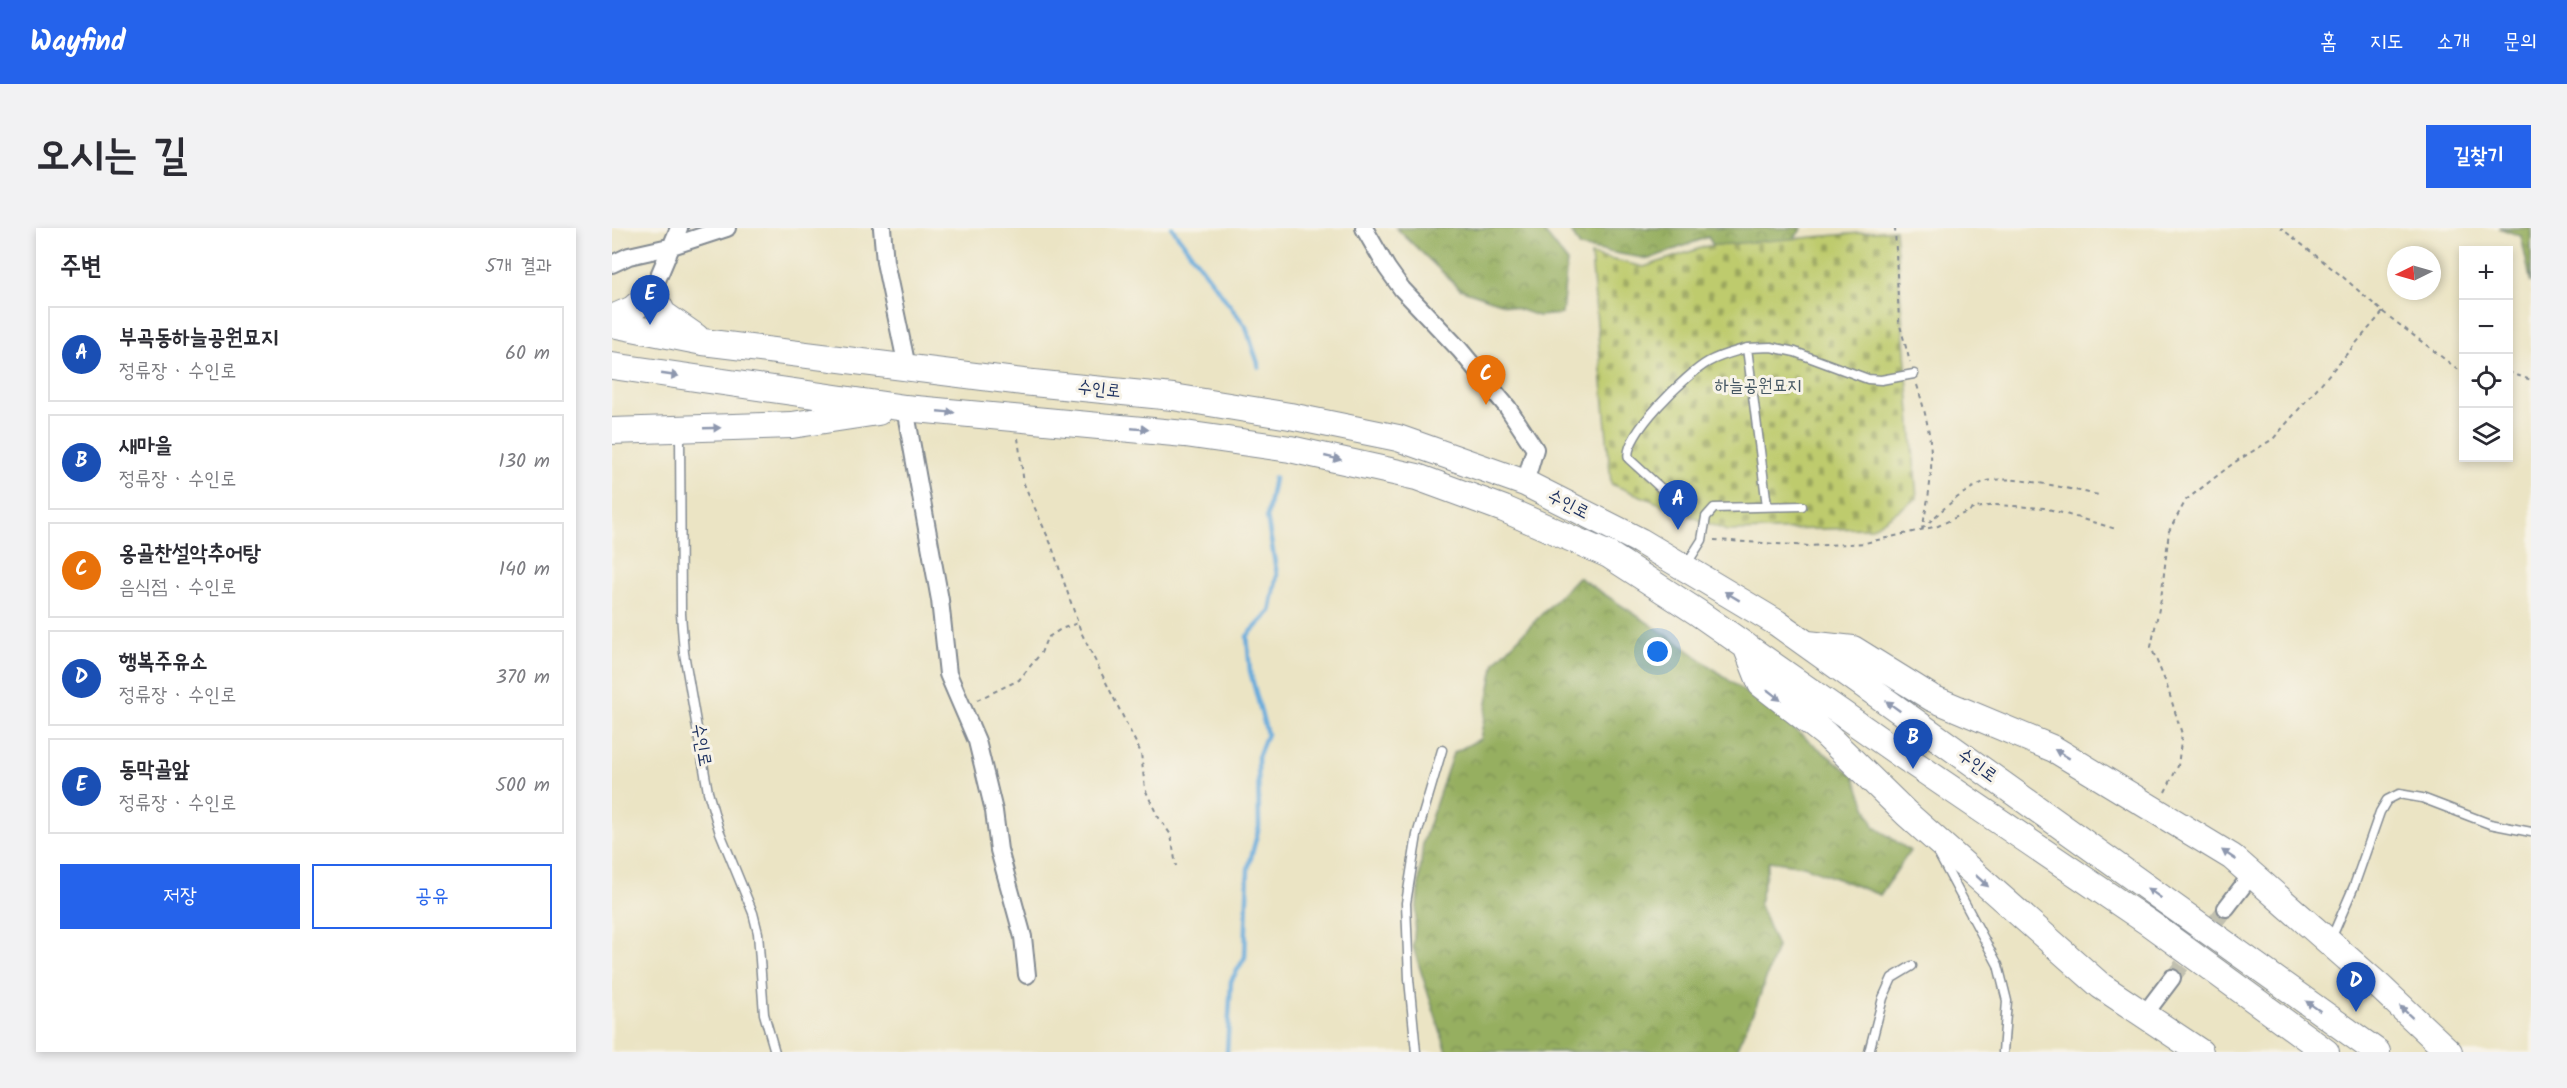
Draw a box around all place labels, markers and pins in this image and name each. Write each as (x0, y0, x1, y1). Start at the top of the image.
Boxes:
pin: E (630, 276, 669, 325)
pin: C (1466, 356, 1506, 405)
pin: A (1658, 480, 1698, 530)
pin: B (1894, 720, 1932, 769)
pin: D (2336, 962, 2376, 1012)

